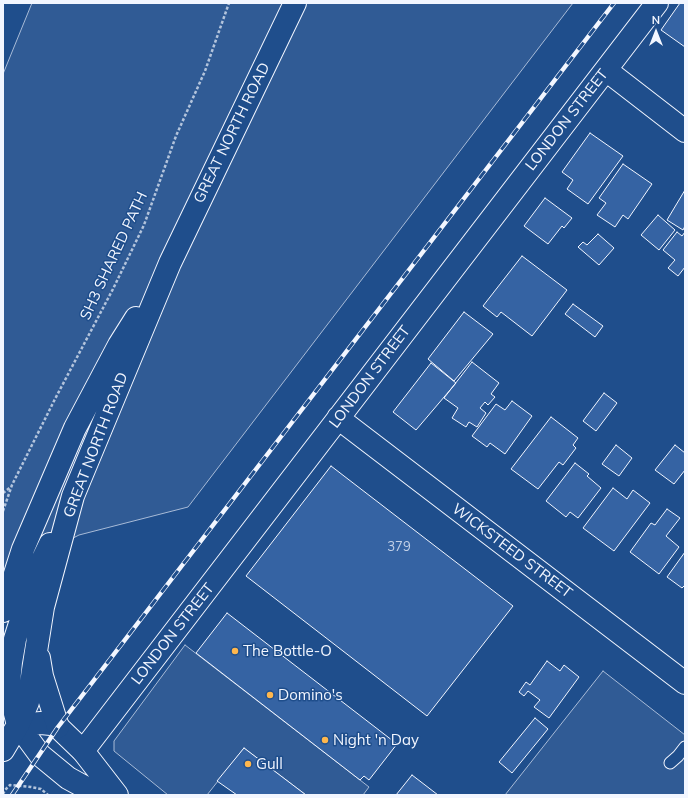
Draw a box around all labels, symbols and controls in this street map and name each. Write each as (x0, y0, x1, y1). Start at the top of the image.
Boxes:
north arrow (636, 12, 676, 52)
text: N (652, 13, 660, 27)
street label: GREAT NORTH ROAD (190, 60, 274, 206)
street label: LONDON STREET (522, 66, 612, 174)
street label: SH3 SHARED PATH (76, 189, 152, 323)
street label: LONDON STREET (326, 322, 414, 432)
street label: GREAT NORTH ROAD (60, 370, 132, 520)
street label: WICKSTEED STREET (448, 500, 576, 602)
house number: 379 (387, 539, 411, 555)
street label: LONDON STREET (128, 580, 218, 688)
place label: The Bottle-O (243, 642, 332, 660)
marker: The Bottle-O (230, 646, 240, 656)
place label: Domino's (278, 686, 343, 704)
marker: Domino's (265, 690, 275, 700)
place label: Night 'n Day (333, 731, 419, 749)
marker: Night 'n Day (320, 735, 330, 745)
place label: Gull (256, 755, 283, 773)
marker: Gull (243, 759, 253, 769)

